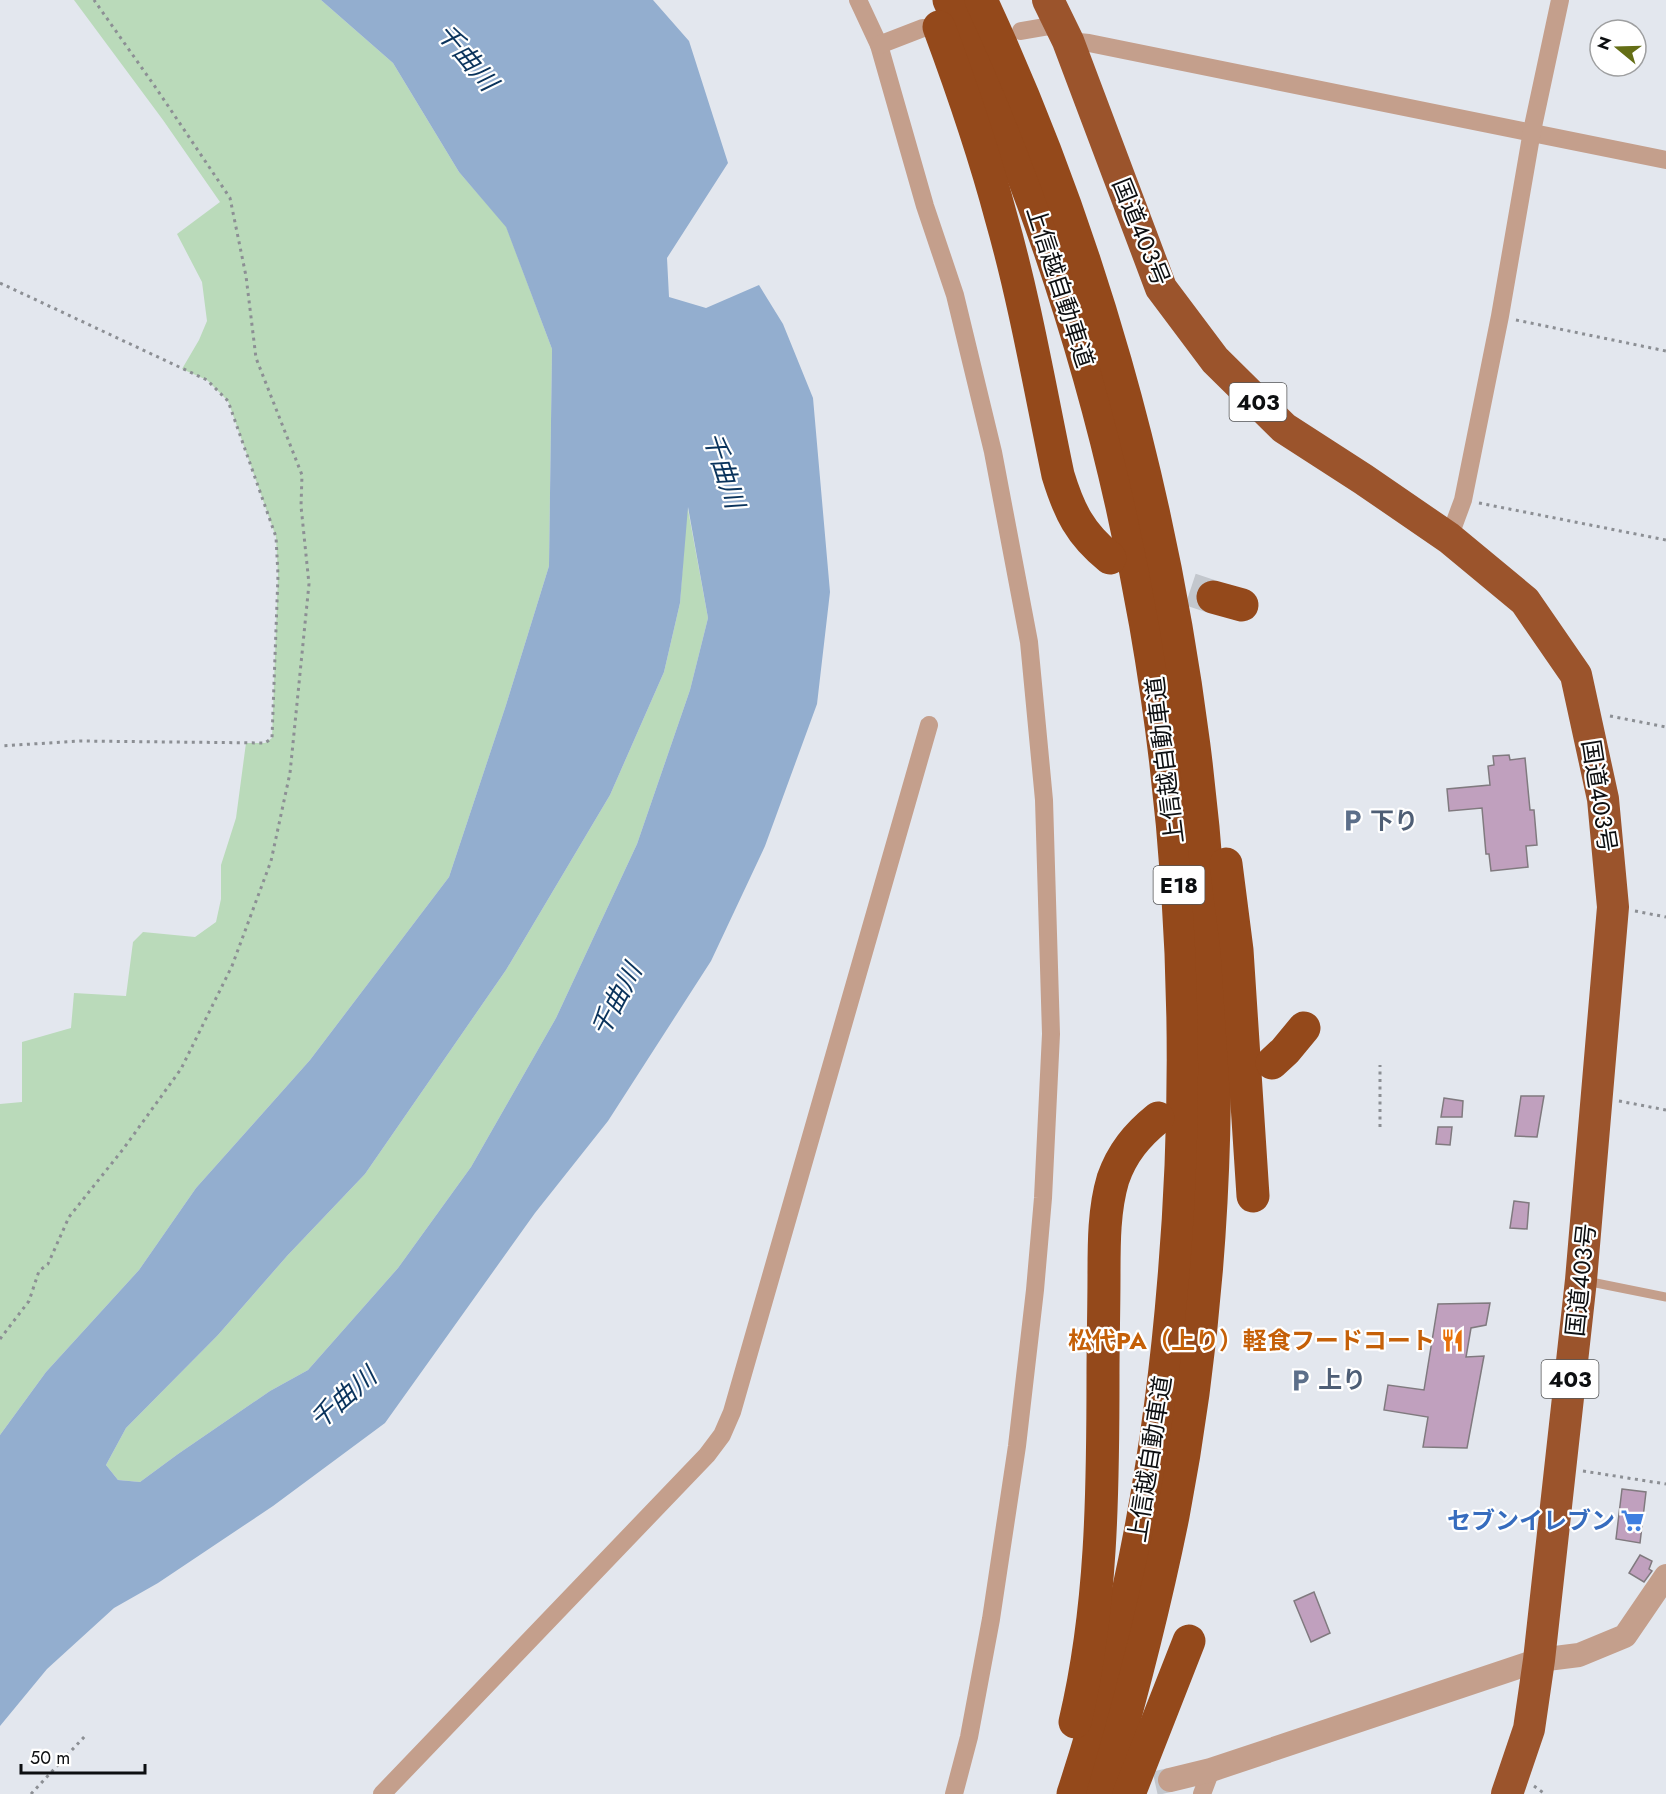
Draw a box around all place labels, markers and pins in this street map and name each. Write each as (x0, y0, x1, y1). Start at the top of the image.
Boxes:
place label: 下り (1370, 803, 1418, 838)
parking icon: 下り (1339, 808, 1365, 834)
place label: 松代PA（上り）軽食フードコート (1068, 1323, 1435, 1358)
restaurant icon: 松代PA（上り）軽食フードコート (1440, 1328, 1466, 1354)
place label: 上り (1318, 1362, 1366, 1397)
parking icon: 上り (1287, 1367, 1313, 1393)
place label: セブンイレブン (1447, 1503, 1615, 1538)
supermarket icon: セブンイレブン (1620, 1508, 1646, 1534)

